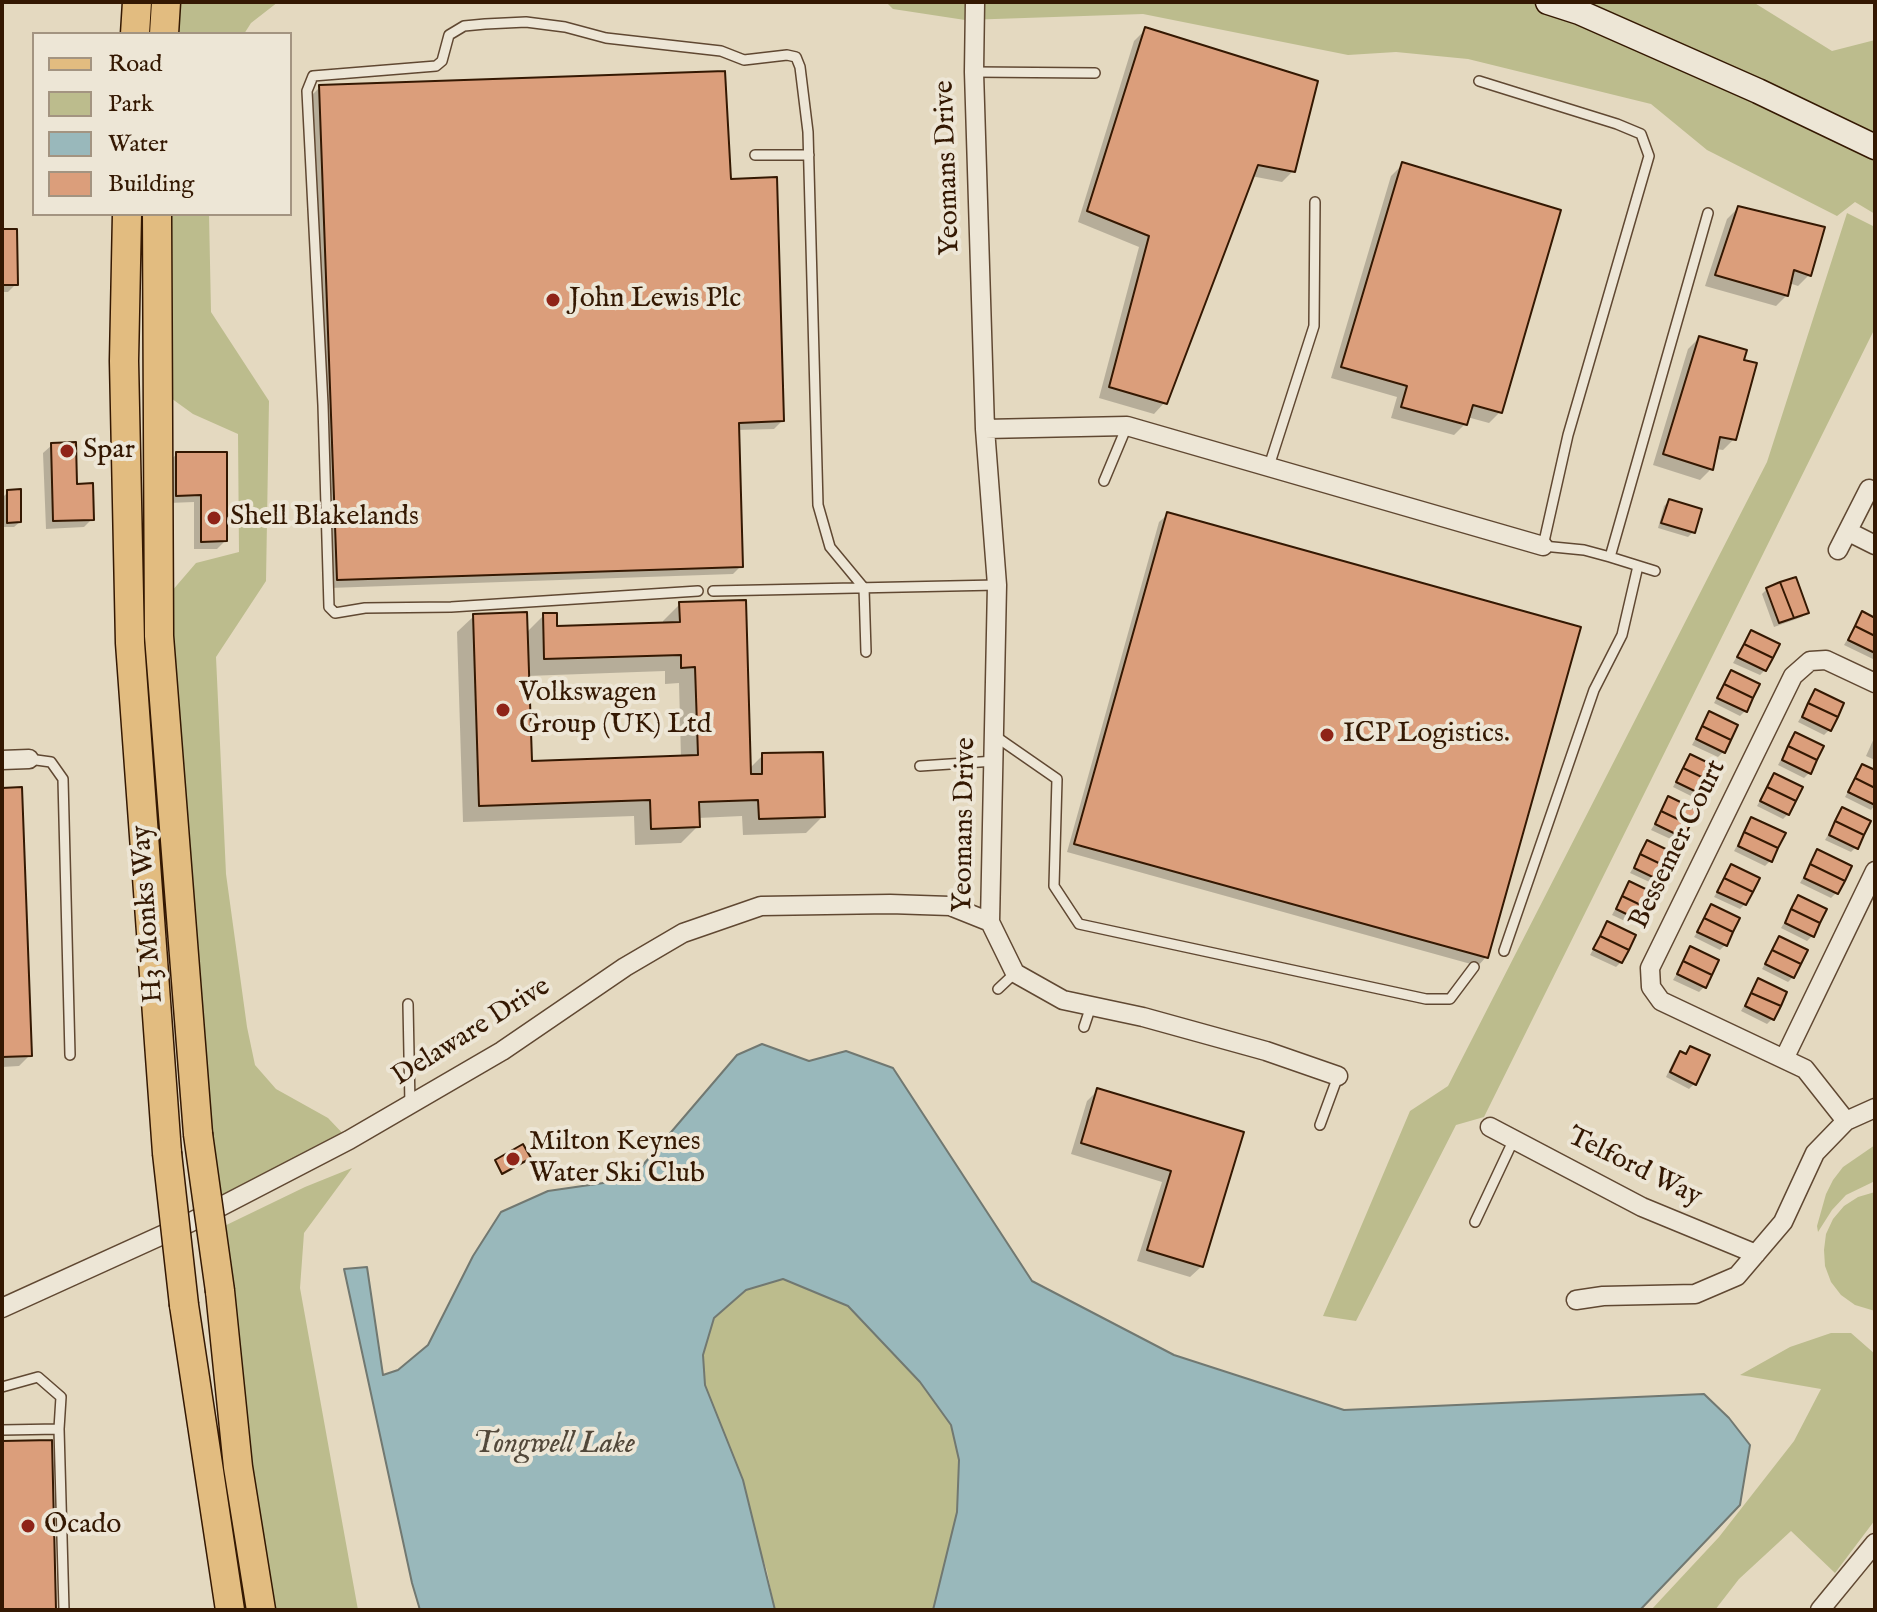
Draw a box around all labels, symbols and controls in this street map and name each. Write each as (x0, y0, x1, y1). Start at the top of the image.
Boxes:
legend (32, 32, 292, 216)
text: Road (108, 49, 162, 80)
street label: Yeomans Drive (929, 80, 969, 256)
text: Park (108, 89, 154, 120)
text: Water (108, 129, 168, 160)
text: Building (108, 169, 194, 200)
place label: John Lewis Plc (569, 283, 741, 317)
marker: John Lewis Plc (544, 291, 562, 309)
place label: Spar (83, 434, 135, 468)
marker: Spar (58, 442, 76, 460)
place label: Shell Blakelands (230, 501, 419, 535)
marker: Shell Blakelands (205, 509, 223, 527)
place label: Volkswagen Group (UK) Ltd (519, 677, 712, 743)
marker: Volkswagen Group (UK) Ltd (494, 701, 512, 719)
place label: ICP Logistics. (1343, 718, 1510, 752)
marker: ICP Logistics. (1318, 726, 1336, 744)
street label: Yeomans Drive (948, 737, 984, 913)
street label: Bessemer Court (1624, 755, 1734, 935)
street label: H3 Monks Way (126, 824, 172, 1004)
street label: Delaware Drive (387, 971, 557, 1095)
street label: Telford Way (1561, 1121, 1707, 1215)
place label: Milton Keynes Water Ski Club (529, 1126, 705, 1192)
marker: Milton Keynes Water Ski Club (504, 1150, 522, 1168)
water label: Tongwell Lake (473, 1428, 635, 1464)
place label: Ocado (44, 1509, 121, 1543)
marker: Ocado (19, 1517, 37, 1535)

